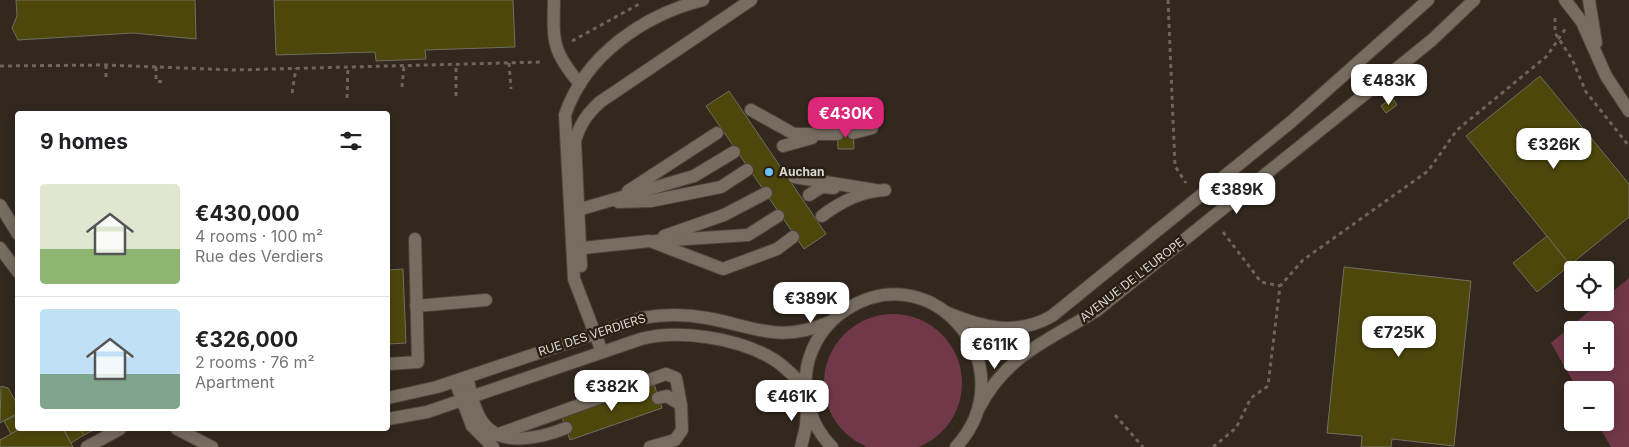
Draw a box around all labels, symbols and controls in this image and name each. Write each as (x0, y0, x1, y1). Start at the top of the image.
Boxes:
pin: €483K (1354, 64, 1424, 106)
text: €483K (1362, 70, 1416, 90)
pin: €430K (811, 96, 881, 139)
text: €430K (819, 103, 873, 123)
icon: filters (337, 127, 365, 155)
pin: €326K (1519, 128, 1589, 170)
text: 9 homes (40, 129, 128, 154)
text: €326K (1527, 134, 1581, 154)
place label: Auchan (779, 164, 824, 179)
marker: Auchan (763, 166, 775, 178)
pin: €389K (1202, 172, 1272, 215)
text: €389K (1210, 179, 1264, 199)
text: €430,000 (195, 201, 300, 226)
icon: home (80, 204, 140, 264)
text: 4 rooms · 100 m² (195, 226, 323, 246)
street label: AVENUE DE L'EUROPE (1077, 234, 1187, 325)
text: Rue des Verdiers (195, 246, 323, 266)
map controls (1564, 261, 1614, 431)
button: locate (1564, 261, 1614, 311)
pin: €389K (776, 282, 846, 324)
text: €389K (784, 288, 838, 308)
street label: RUE DES VERDIERS (536, 310, 648, 359)
pin: €725K (1364, 316, 1434, 358)
button: + (1564, 321, 1614, 371)
text: €725K (1373, 322, 1425, 342)
text: €326,000 (195, 327, 298, 352)
pin: €611K (960, 328, 1030, 370)
icon: home (80, 329, 140, 389)
text: €611K (972, 334, 1018, 354)
text: 2 rooms · 76 m² (195, 352, 315, 372)
pin: €382K (577, 370, 647, 412)
text: Apartment (195, 372, 275, 392)
text: €382K (585, 376, 639, 396)
pin: €461K (757, 380, 827, 422)
button: − (1564, 381, 1614, 431)
text: €461K (767, 386, 817, 406)

